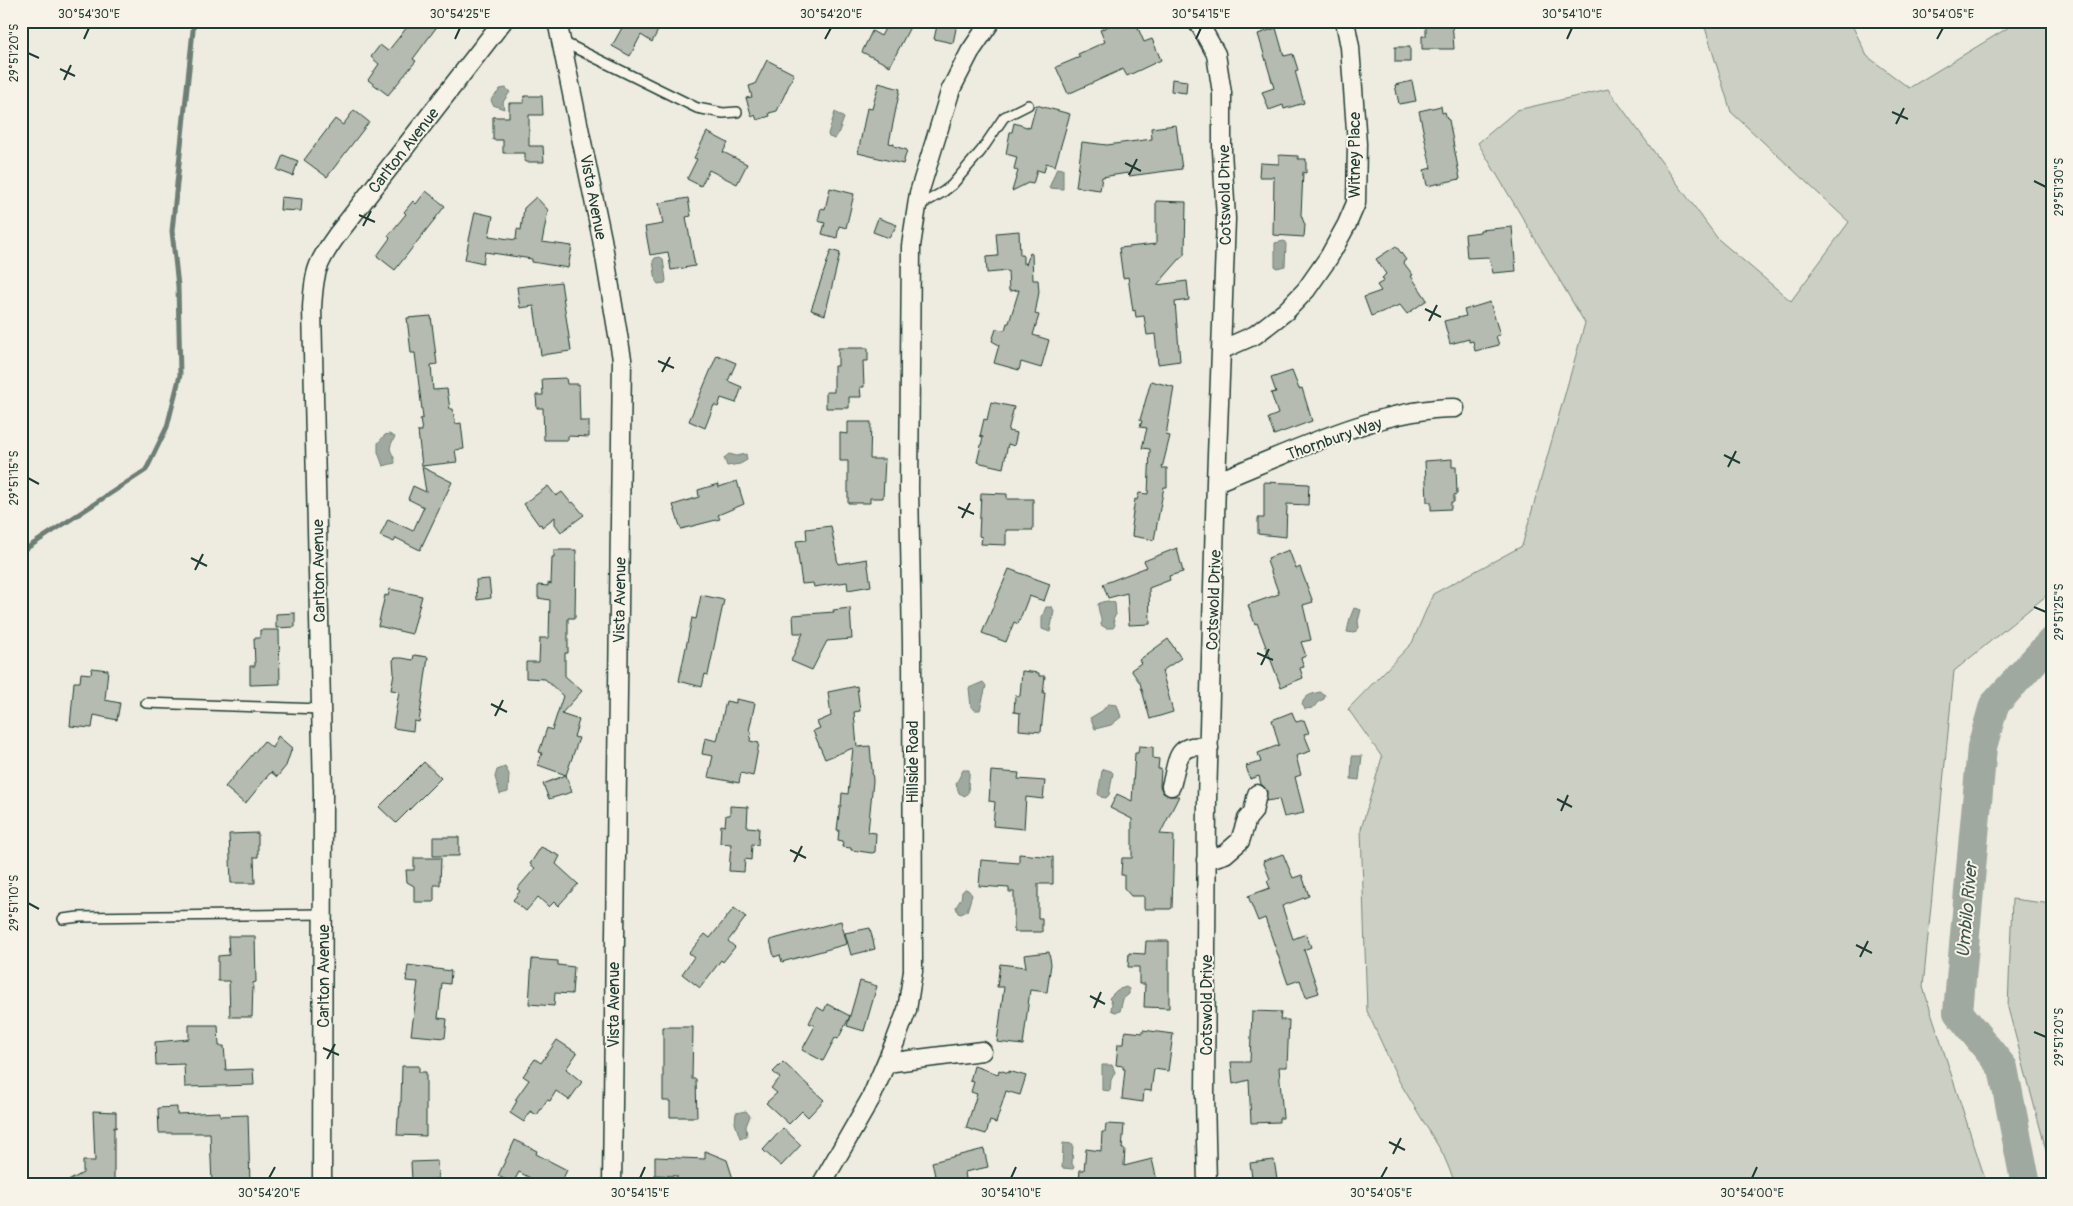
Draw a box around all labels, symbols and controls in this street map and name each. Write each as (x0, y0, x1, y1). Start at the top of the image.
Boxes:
text: 30°54'30"E (58, 7, 120, 22)
text: 30°54'25"E (430, 7, 490, 22)
text: 30°54'20"E (800, 7, 862, 22)
text: 30°54'15"E (1172, 7, 1230, 22)
text: 30°54'10"E (1542, 7, 1602, 22)
text: 30°54'05"E (1912, 7, 1974, 22)
text: 29°51'20"S (7, 24, 22, 82)
street label: Carlton Avenue (364, 104, 444, 198)
street label: Witney Place (1345, 112, 1365, 198)
street label: Cotswold Drive (1214, 144, 1236, 246)
street label: Vista Avenue (575, 153, 611, 241)
text: 29°51'30"S (2052, 158, 2067, 216)
street label: Thornbury Way (1284, 413, 1385, 465)
text: 29°51'15"S (7, 451, 22, 505)
street label: Carlton Avenue (308, 519, 330, 623)
street label: Cotswold Drive (1202, 549, 1226, 651)
street label: Vista Avenue (609, 557, 631, 643)
text: 29°51'25"S (2052, 584, 2067, 640)
street label: Hillside Road (903, 720, 923, 804)
water label: Umbilo River (1952, 859, 1983, 959)
text: 29°51'10"S (7, 875, 22, 931)
street label: Carlton Avenue (314, 924, 334, 1028)
street label: Cotswold Drive (1197, 955, 1217, 1055)
street label: Vista Avenue (604, 962, 624, 1048)
text: 29°51'20"S (2052, 1008, 2067, 1066)
text: 30°54'20"E (238, 1186, 300, 1201)
text: 30°54'15"E (611, 1186, 669, 1201)
text: 30°54'10"E (981, 1186, 1041, 1201)
text: 30°54'05"E (1350, 1186, 1412, 1201)
text: 30°54'00"E (1720, 1186, 1784, 1201)

